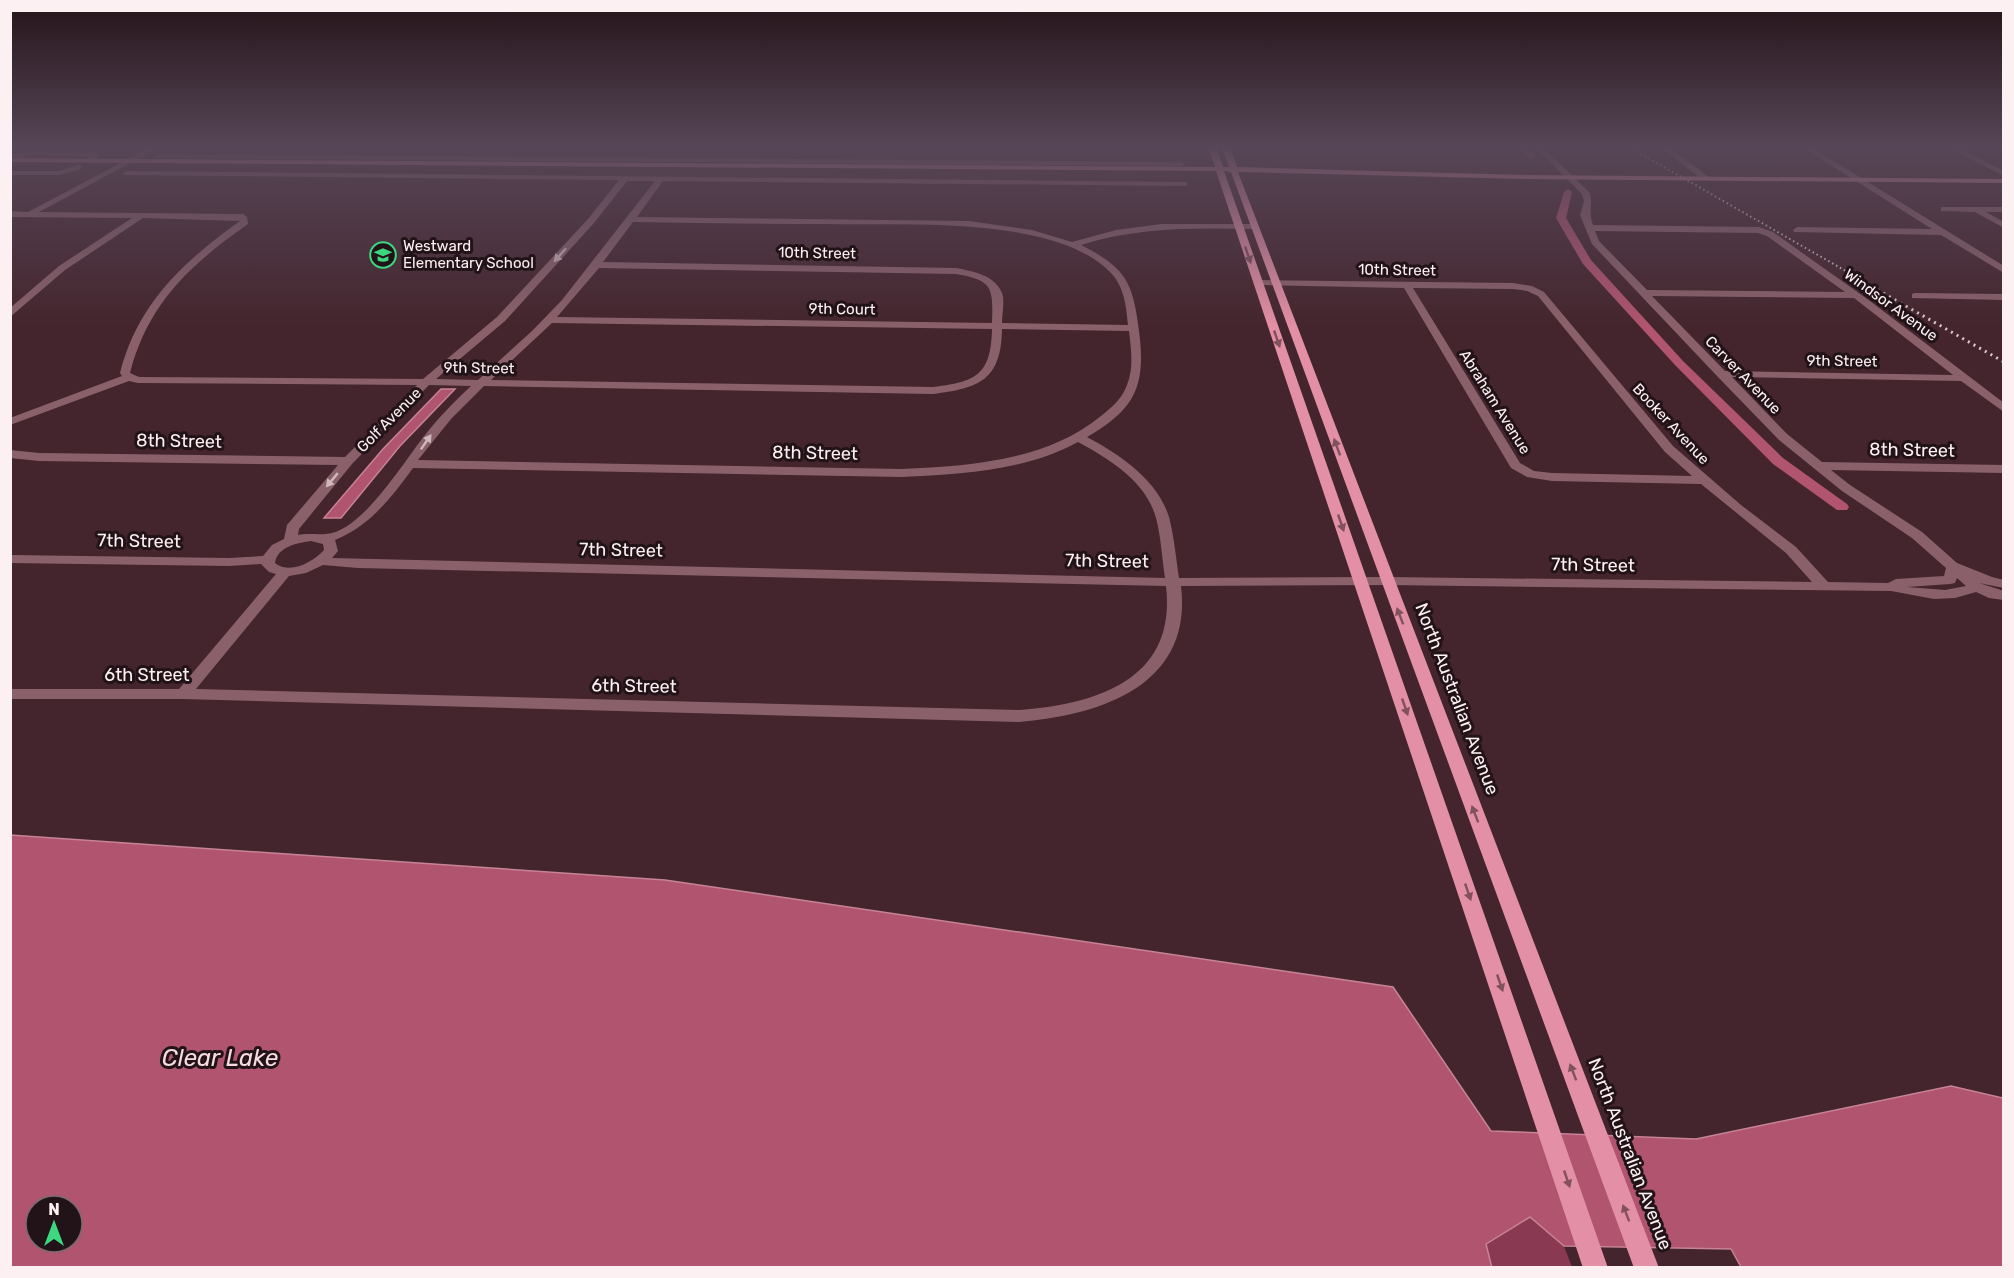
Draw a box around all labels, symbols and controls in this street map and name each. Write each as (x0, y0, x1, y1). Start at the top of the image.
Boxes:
place label: Westward Elementary School (403, 237, 534, 272)
school or university icon: Westward Elementary School (368, 240, 398, 270)
street label: 10th Street (778, 243, 856, 263)
one-way arrow (1243, 246, 1253, 264)
one-way arrow (554, 247, 567, 262)
street label: 10th Street (1358, 260, 1436, 280)
street label: Windsor Avenue (1841, 265, 1941, 345)
street label: 9th Court (808, 299, 876, 319)
one-way arrow (1273, 330, 1282, 348)
street label: Carver Avenue (1701, 332, 1785, 418)
street label: Abraham Avenue (1456, 347, 1534, 457)
street label: 9th Street (1806, 351, 1878, 371)
street label: 9th Street (443, 358, 515, 378)
street label: Booker Avenue (1629, 380, 1713, 468)
street label: Golf Avenue (353, 384, 425, 456)
street label: 8th Street (136, 429, 222, 453)
one-way arrow (420, 434, 432, 450)
one-way arrow (1332, 438, 1342, 456)
street label: 8th Street (1869, 438, 1955, 462)
street label: 8th Street (772, 441, 858, 465)
one-way arrow (326, 472, 339, 487)
one-way arrow (1337, 514, 1347, 532)
street label: 7th Street (97, 529, 181, 553)
street label: 7th Street (579, 538, 663, 562)
street label: 7th Street (1065, 549, 1149, 573)
street label: 7th Street (1551, 553, 1635, 577)
street label: North Australian Avenue (1410, 600, 1504, 798)
one-way arrow (1395, 607, 1405, 625)
street label: 6th Street (104, 664, 190, 686)
street label: 6th Street (591, 674, 677, 698)
one-way arrow (1400, 698, 1410, 716)
one-way arrow (1470, 805, 1480, 823)
one-way arrow (1464, 883, 1474, 901)
one-way arrow (1495, 974, 1505, 992)
water label: Clear Lake (162, 1044, 278, 1072)
street label: North Australian Avenue (1583, 1055, 1677, 1253)
one-way arrow (1568, 1062, 1578, 1080)
one-way arrow (1562, 1171, 1572, 1189)
north arrow (24, 1194, 84, 1254)
text: N (48, 1200, 60, 1219)
one-way arrow (1621, 1204, 1631, 1222)

